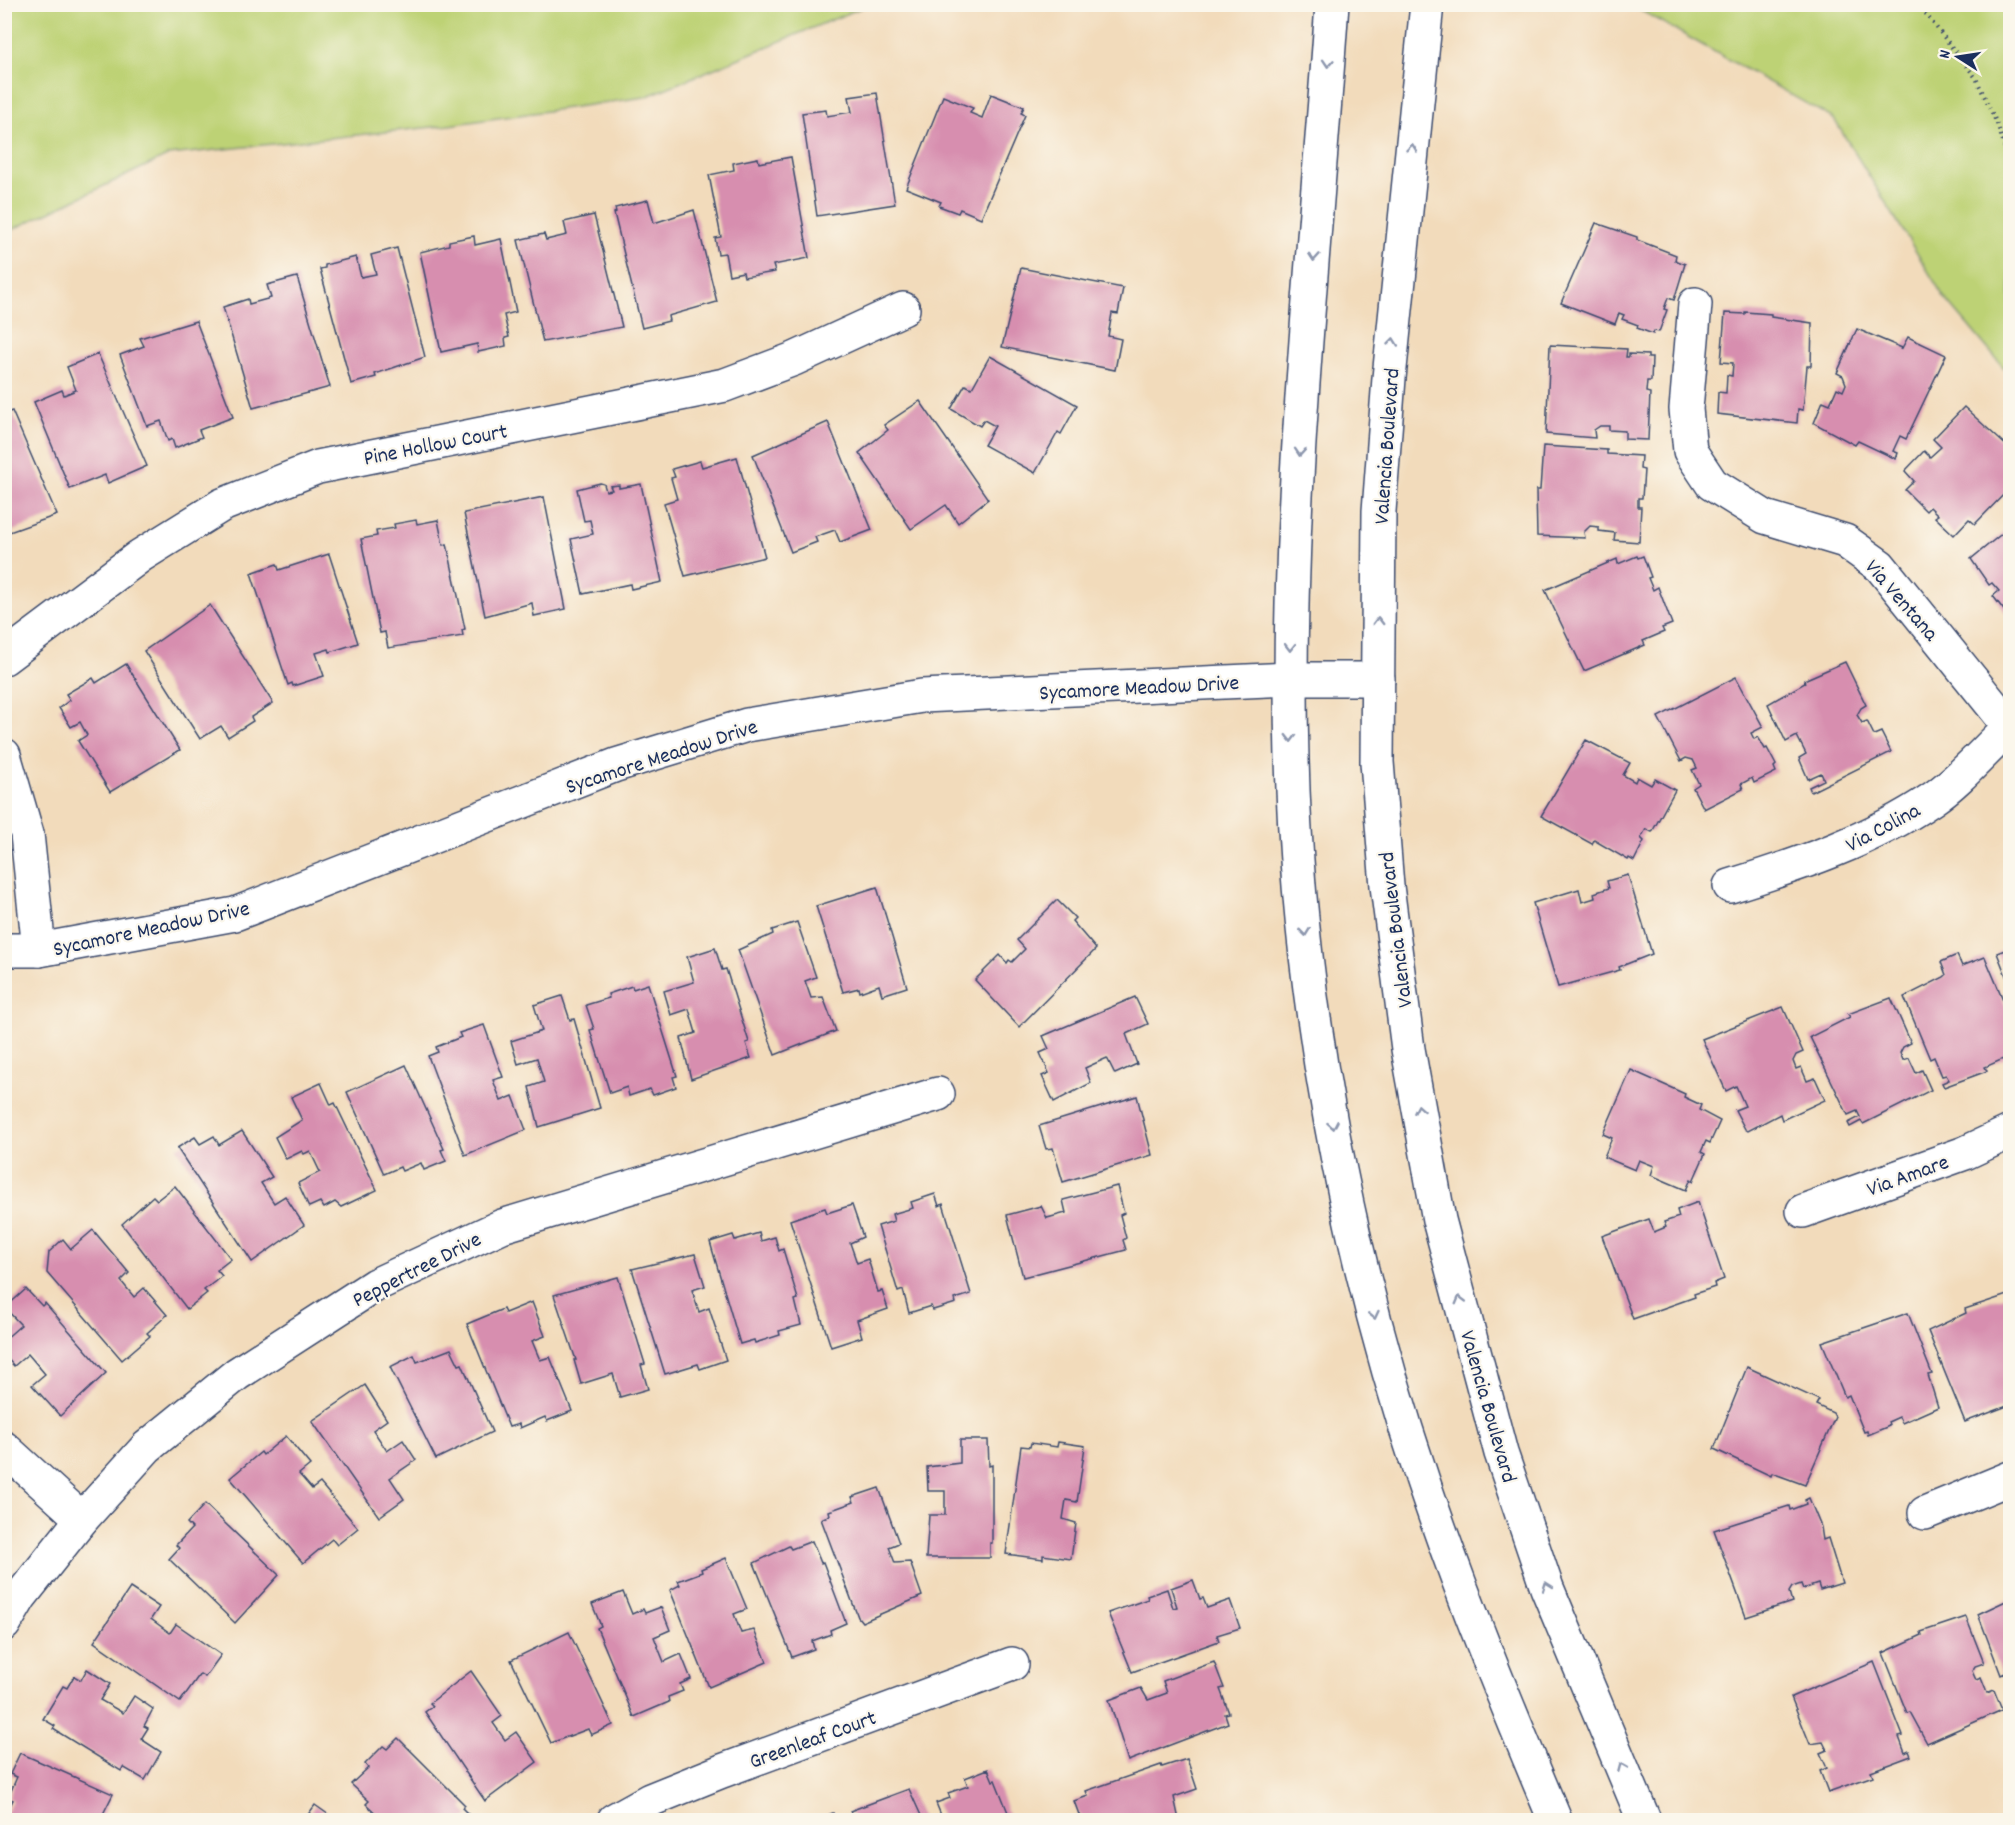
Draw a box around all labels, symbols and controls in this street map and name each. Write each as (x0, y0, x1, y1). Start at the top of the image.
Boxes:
north arrow (1928, 27, 1988, 87)
text: N (1934, 48, 1958, 61)
one-way arrow (1322, 58, 1335, 67)
one-way arrow (1405, 144, 1418, 153)
one-way arrow (1308, 253, 1321, 262)
one-way arrow (1386, 338, 1399, 347)
street label: Valencia Boulevard (1368, 367, 1409, 526)
street label: Pine Hollow Court (361, 417, 510, 476)
one-way arrow (1294, 447, 1307, 456)
street label: Via Ventana (1856, 554, 1945, 649)
one-way arrow (1372, 616, 1384, 625)
one-way arrow (1284, 642, 1297, 651)
street label: Sycamore Meadow Drive (1038, 669, 1240, 710)
street label: Sycamore Meadow Drive (562, 713, 762, 804)
one-way arrow (1285, 733, 1297, 742)
street label: Via Colina (1841, 796, 1927, 862)
street label: Valencia Boulevard (1373, 850, 1422, 1009)
street label: Sycamore Meadow Drive (51, 894, 253, 966)
one-way arrow (1298, 927, 1311, 937)
one-way arrow (1413, 1104, 1425, 1114)
one-way arrow (1326, 1120, 1338, 1130)
street label: Via Amare (1863, 1148, 1954, 1206)
street label: Peppertree Drive (348, 1225, 487, 1317)
one-way arrow (1455, 1295, 1467, 1305)
one-way arrow (1367, 1310, 1380, 1320)
street label: Valencia Boulevard (1450, 1327, 1523, 1487)
one-way arrow (1542, 1582, 1554, 1593)
street label: Greenleaf Court (745, 1704, 881, 1779)
one-way arrow (1617, 1762, 1629, 1773)

